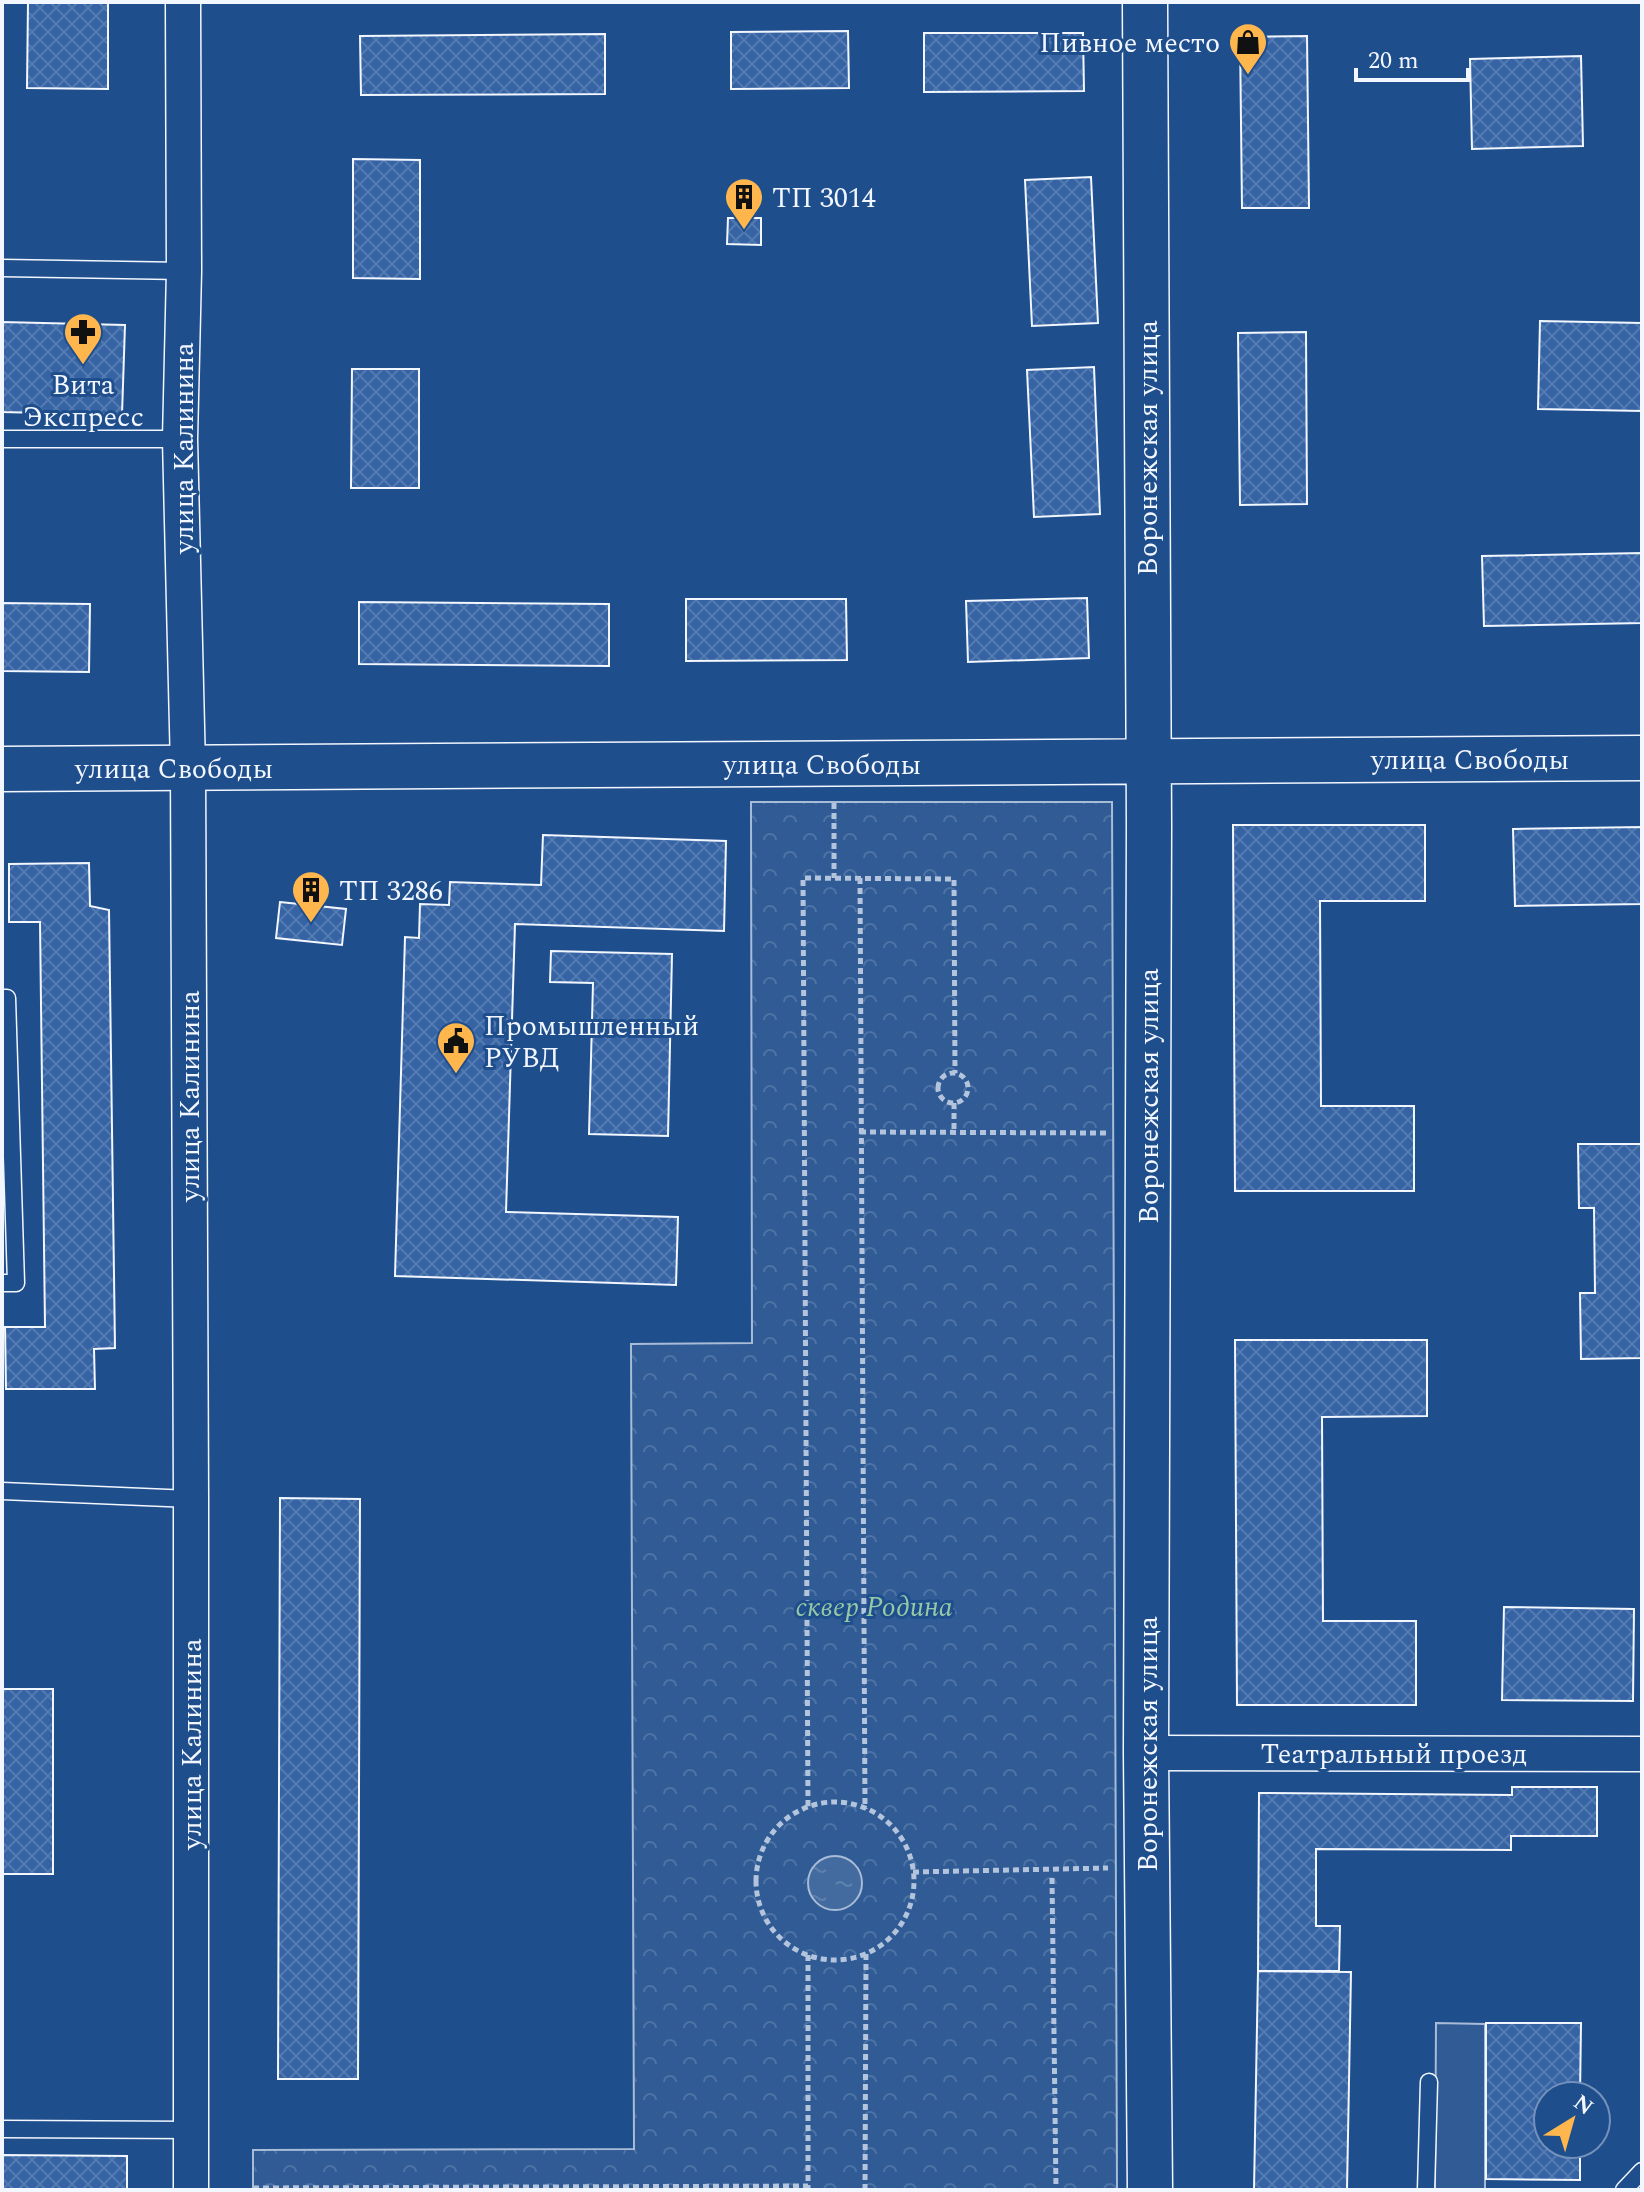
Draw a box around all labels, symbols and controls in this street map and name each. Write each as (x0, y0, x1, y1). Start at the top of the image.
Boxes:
shop icon: Пивное место (1227, 21, 1269, 76)
place label: Пивное место (1039, 22, 1220, 65)
scale bar (1356, 32, 1468, 82)
text: 20 m (1368, 43, 1419, 79)
building icon: ТП 3014 (723, 176, 765, 231)
place label: ТП 3014 (772, 177, 876, 220)
pharmacy icon: Вита Экспресс (62, 311, 104, 366)
street label: Воронежская улица (1127, 320, 1170, 576)
street label: улица Калинина (163, 342, 206, 555)
place label: Вита Экспресс (22, 364, 144, 439)
street label: улица Свободы (1370, 739, 1569, 782)
street label: улица Свободы (722, 744, 921, 787)
street label: улица Свободы (74, 748, 273, 791)
building icon: ТП 3286 (290, 869, 332, 924)
place label: ТП 3286 (339, 870, 443, 913)
street label: Воронежская улица (1128, 968, 1171, 1224)
street label: улица Калинина (169, 990, 212, 1203)
place label: Промышленный РУВД (484, 1005, 699, 1080)
public building icon: Промышленный РУВД (435, 1020, 477, 1075)
park label: сквер Родина (795, 1586, 953, 1629)
street label: Воронежская улица (1127, 1616, 1170, 1872)
street label: улица Калинина (171, 1638, 214, 1851)
street label: Театральный проезд (1261, 1733, 1527, 1776)
north arrow (1532, 2080, 1612, 2160)
text: N (1566, 2087, 1600, 2124)

